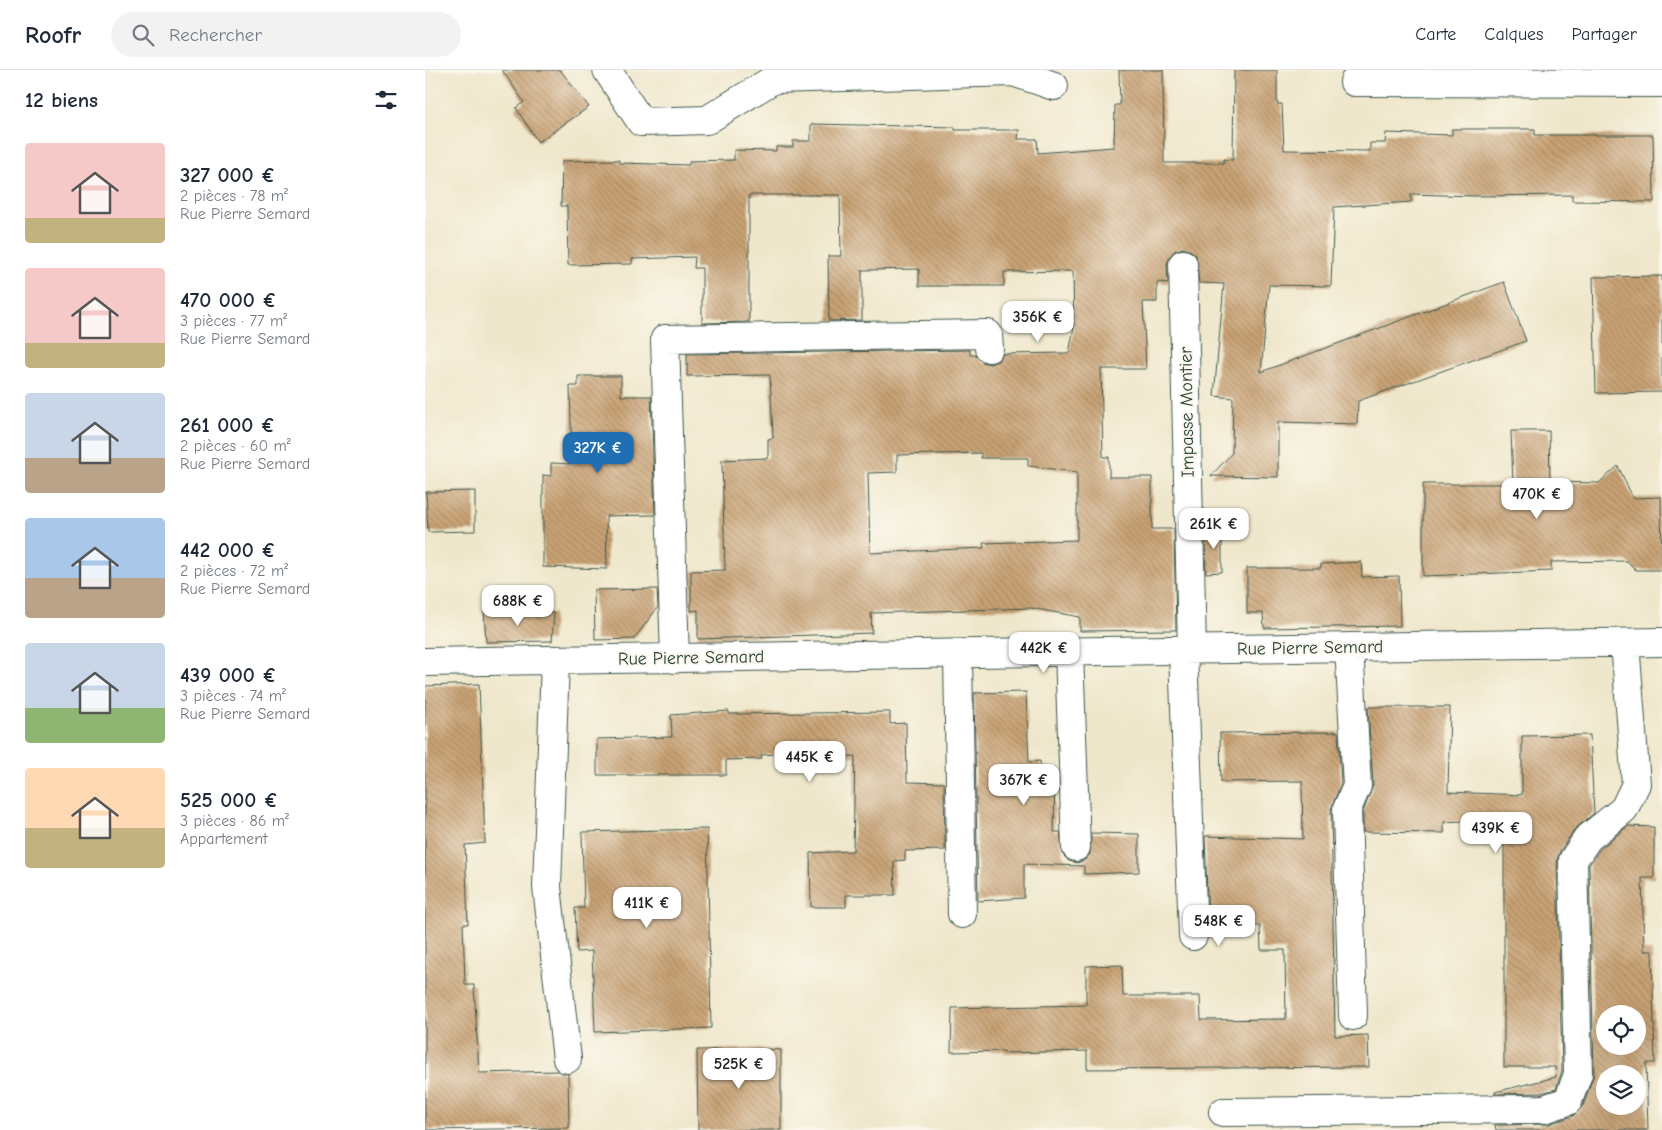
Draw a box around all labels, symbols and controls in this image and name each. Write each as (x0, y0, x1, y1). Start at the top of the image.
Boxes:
search box (111, 12, 461, 57)
text: Roofr (25, 21, 81, 49)
icon: search (129, 21, 157, 49)
text: Rechercher (169, 24, 262, 46)
text: Carte (1415, 24, 1456, 45)
text: Calques (1484, 24, 1544, 45)
text: Partager (1572, 24, 1637, 45)
icon: filters (372, 86, 400, 114)
text: 12 biens (25, 88, 98, 112)
icon: home (65, 163, 125, 223)
text: 327 000 € (180, 163, 276, 187)
text: 2 pièces · 78 m² (180, 187, 288, 205)
text: Rue Pierre Semard (180, 205, 310, 223)
icon: home (65, 288, 125, 348)
text: 470 000 € (180, 288, 277, 312)
pin: 356K € (997, 300, 1079, 343)
text: 356K € (1013, 308, 1063, 326)
text: 3 pièces · 77 m² (180, 312, 287, 330)
text: Rue Pierre Semard (180, 330, 310, 348)
street label: Impasse Montier (1175, 346, 1199, 478)
icon: home (65, 413, 125, 473)
text: 261 000 € (180, 413, 275, 437)
pin: 327K € (557, 432, 639, 474)
text: 2 pièces · 60 m² (180, 437, 291, 455)
text: 327K € (574, 439, 622, 457)
text: Rue Pierre Semard (180, 455, 310, 473)
pin: 470K € (1496, 478, 1578, 520)
text: 470K € (1512, 485, 1562, 503)
pin: 261K € (1173, 508, 1255, 550)
text: 261K € (1190, 515, 1238, 533)
icon: home (65, 538, 125, 598)
text: 442 000 € (180, 538, 276, 562)
text: 2 pièces · 72 m² (180, 562, 288, 580)
text: Rue Pierre Semard (180, 580, 310, 598)
pin: 688K € (477, 584, 559, 627)
text: 688K € (493, 592, 543, 610)
pin: 442K € (1003, 632, 1085, 674)
street label: Rue Pierre Semard (1237, 636, 1383, 660)
text: 442K € (1020, 639, 1068, 657)
street label: Rue Pierre Semard (618, 646, 764, 670)
icon: home (65, 663, 125, 723)
text: 439 000 € (180, 663, 277, 687)
text: 3 pièces · 74 m² (180, 687, 286, 705)
text: Rue Pierre Semard (180, 705, 310, 723)
pin: 445K € (769, 740, 851, 783)
text: 445K € (785, 748, 835, 766)
pin: 367K € (983, 764, 1065, 806)
text: 367K € (999, 771, 1049, 789)
icon: home (65, 788, 125, 848)
text: 525 000 € (180, 788, 278, 812)
text: 3 pièces · 86 m² (180, 812, 289, 830)
pin: 439K € (1455, 812, 1537, 854)
text: 439K € (1471, 819, 1521, 837)
text: Appartement (180, 830, 268, 848)
pin: 411K € (606, 886, 688, 929)
text: 411K € (624, 894, 670, 912)
pin: 548K € (1178, 904, 1260, 947)
text: 548K € (1194, 912, 1244, 930)
map controls (1596, 1005, 1646, 1115)
button: locate (1596, 1005, 1646, 1055)
pin: 525K € (698, 1048, 780, 1090)
text: 525K € (714, 1055, 764, 1073)
button: layers (1596, 1065, 1646, 1115)

